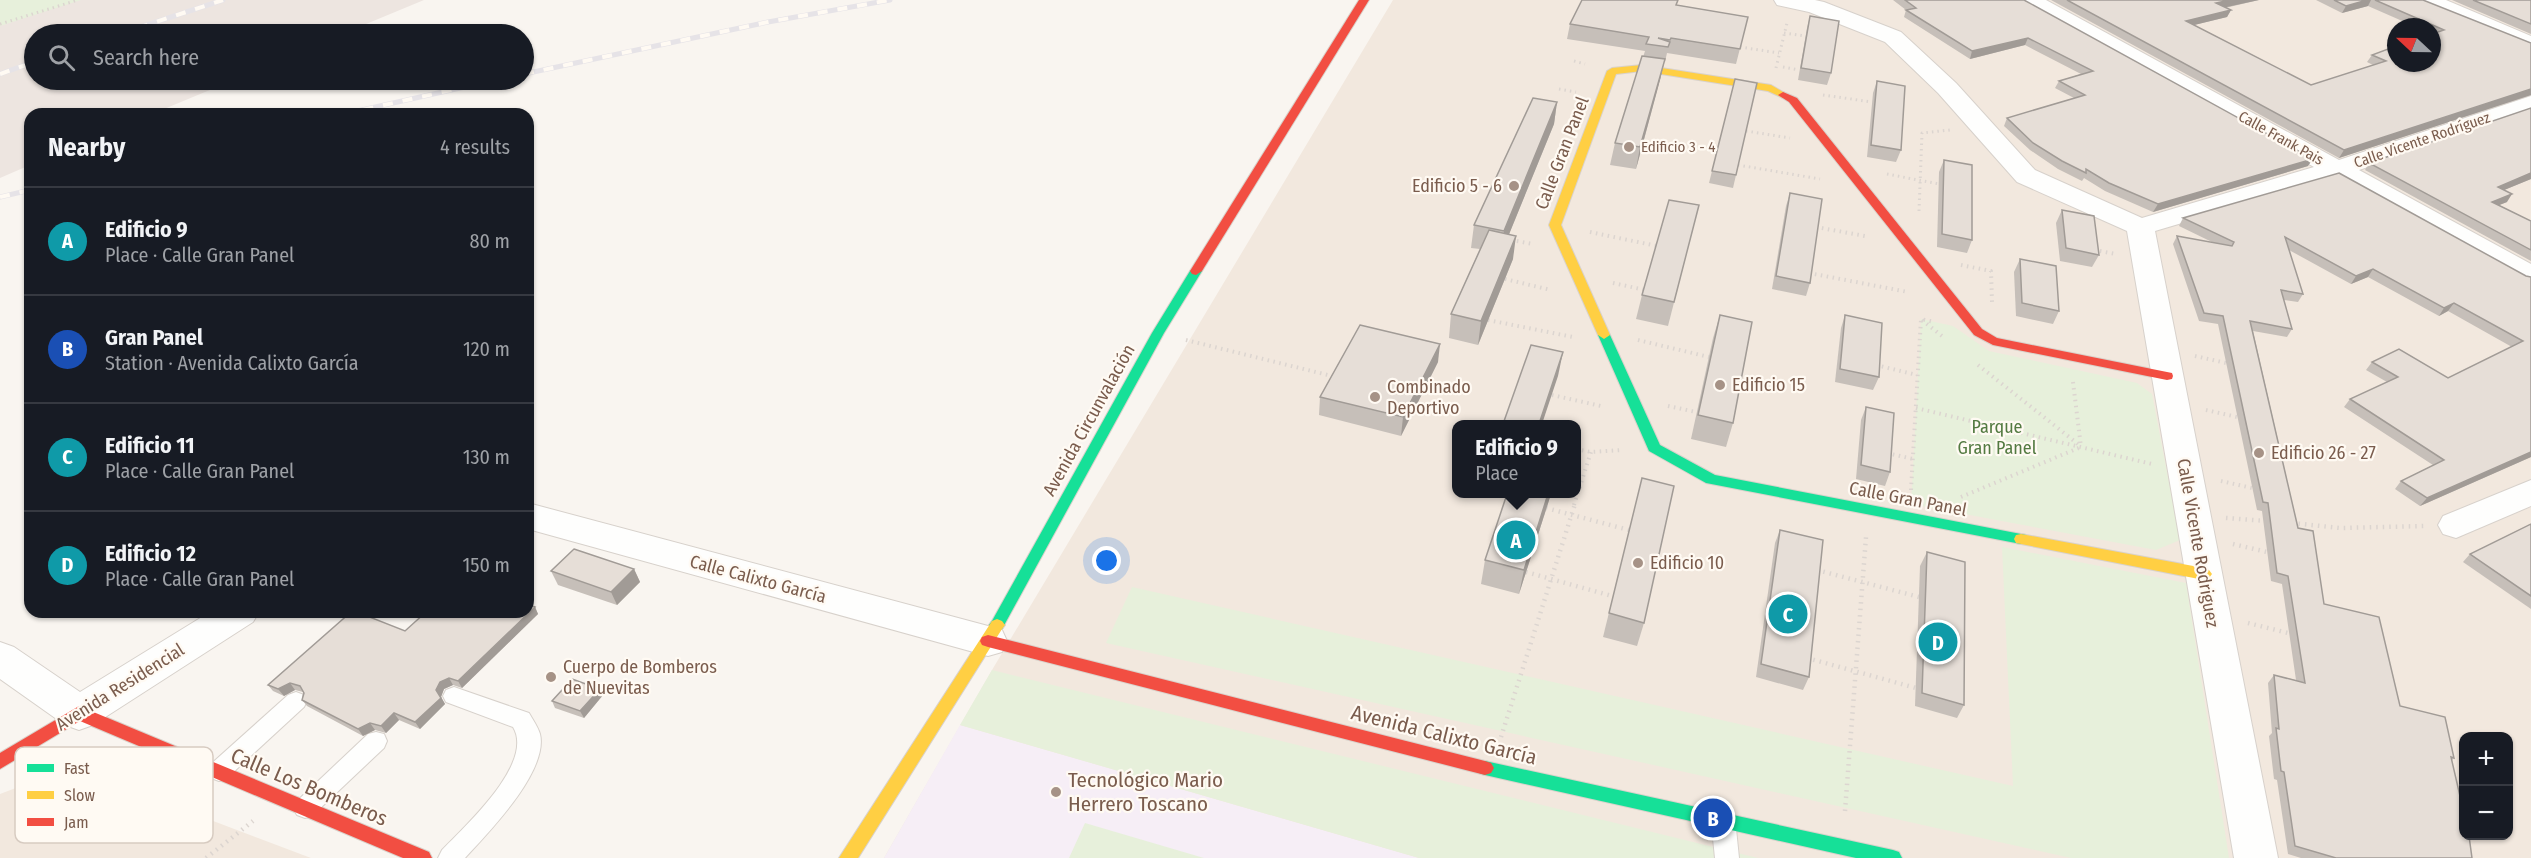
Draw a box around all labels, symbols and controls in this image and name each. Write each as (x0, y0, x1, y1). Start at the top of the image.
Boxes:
north arrow (2387, 18, 2441, 72)
search box (24, 24, 534, 90)
icon: search (45, 41, 78, 74)
text: Search here (93, 44, 199, 71)
street label: Calle Gran Panel (1530, 93, 1594, 213)
street label: Calle Frank Pais (2235, 107, 2327, 169)
street label: Calle Vicente Rodríguez (2352, 108, 2493, 172)
text: Nearby (48, 132, 125, 163)
text: 4 results (440, 135, 510, 159)
place label: Edificio 3 - 4 (1641, 138, 1716, 156)
marker: Edificio 3 - 4 (1622, 140, 1636, 154)
place label: Edificio 5 - 6 (1412, 175, 1502, 197)
marker: Edificio 5 - 6 (1507, 179, 1521, 193)
text: Edificio 9 (105, 216, 188, 243)
text: A (62, 229, 73, 253)
text: 80 m (470, 229, 510, 253)
text: Place · Calle Gran Panel (105, 243, 294, 267)
text: Gran Panel (105, 324, 203, 351)
text: B (62, 337, 73, 361)
text: 120 m (463, 337, 510, 361)
street label: Avenida Circunvalación (1038, 340, 1140, 500)
text: Station · Avenida Calixto García (105, 351, 359, 375)
place label: Edificio 15 (1732, 374, 1805, 396)
place label: Combinado Deportivo (1387, 376, 1471, 419)
marker: Edificio 15 (1713, 378, 1727, 392)
marker: Combinado Deportivo (1368, 390, 1382, 404)
park label: Parque Gran Panel (1957, 416, 2037, 459)
popup (1452, 420, 1581, 498)
text: Edificio 11 (105, 432, 195, 459)
text: Edificio 9 (1475, 434, 1558, 461)
place label: Edificio 26 - 27 (2271, 442, 2376, 464)
text: C (62, 445, 73, 469)
text: 130 m (463, 445, 510, 469)
marker: Edificio 26 - 27 (2252, 446, 2266, 460)
street label: Calle Vicente Rodriguez (2172, 457, 2224, 629)
text: Place · Calle Gran Panel (105, 459, 294, 483)
text: Place (1475, 461, 1518, 485)
street label: Calle Gran Panel (1847, 477, 1969, 521)
pin: A (1496, 518, 1536, 562)
text: Edificio 12 (105, 540, 196, 567)
your location (1092, 546, 1121, 575)
street label: Calle Calixto García (687, 550, 829, 608)
place label: Edificio 10 (1650, 552, 1724, 574)
text: D (62, 553, 73, 577)
text: 150 m (463, 553, 510, 577)
marker: Edificio 10 (1631, 556, 1645, 570)
text: Place · Calle Gran Panel (105, 567, 294, 591)
pin: C (1768, 592, 1808, 636)
pin: D (1918, 620, 1958, 664)
street label: Avenida Residencial (52, 639, 189, 735)
place label: Cuerpo de Bomberos de Nuevitas (563, 656, 717, 699)
marker: Cuerpo de Bomberos de Nuevitas (544, 670, 558, 684)
street label: Avenida Calixto García (1349, 699, 1539, 771)
map controls (2459, 732, 2513, 840)
button: + (2459, 732, 2513, 786)
street label: Calle Los Bomberos (227, 742, 391, 832)
legend (15, 747, 213, 843)
text: Fast (64, 759, 91, 778)
place label: Tecnológico Mario Herrero Toscano (1068, 767, 1223, 817)
marker: Tecnológico Mario Herrero Toscano (1049, 785, 1063, 799)
text: Slow (64, 786, 95, 805)
button: − (2459, 786, 2513, 840)
pin: B (1694, 796, 1732, 840)
text: Jam (64, 813, 89, 832)

